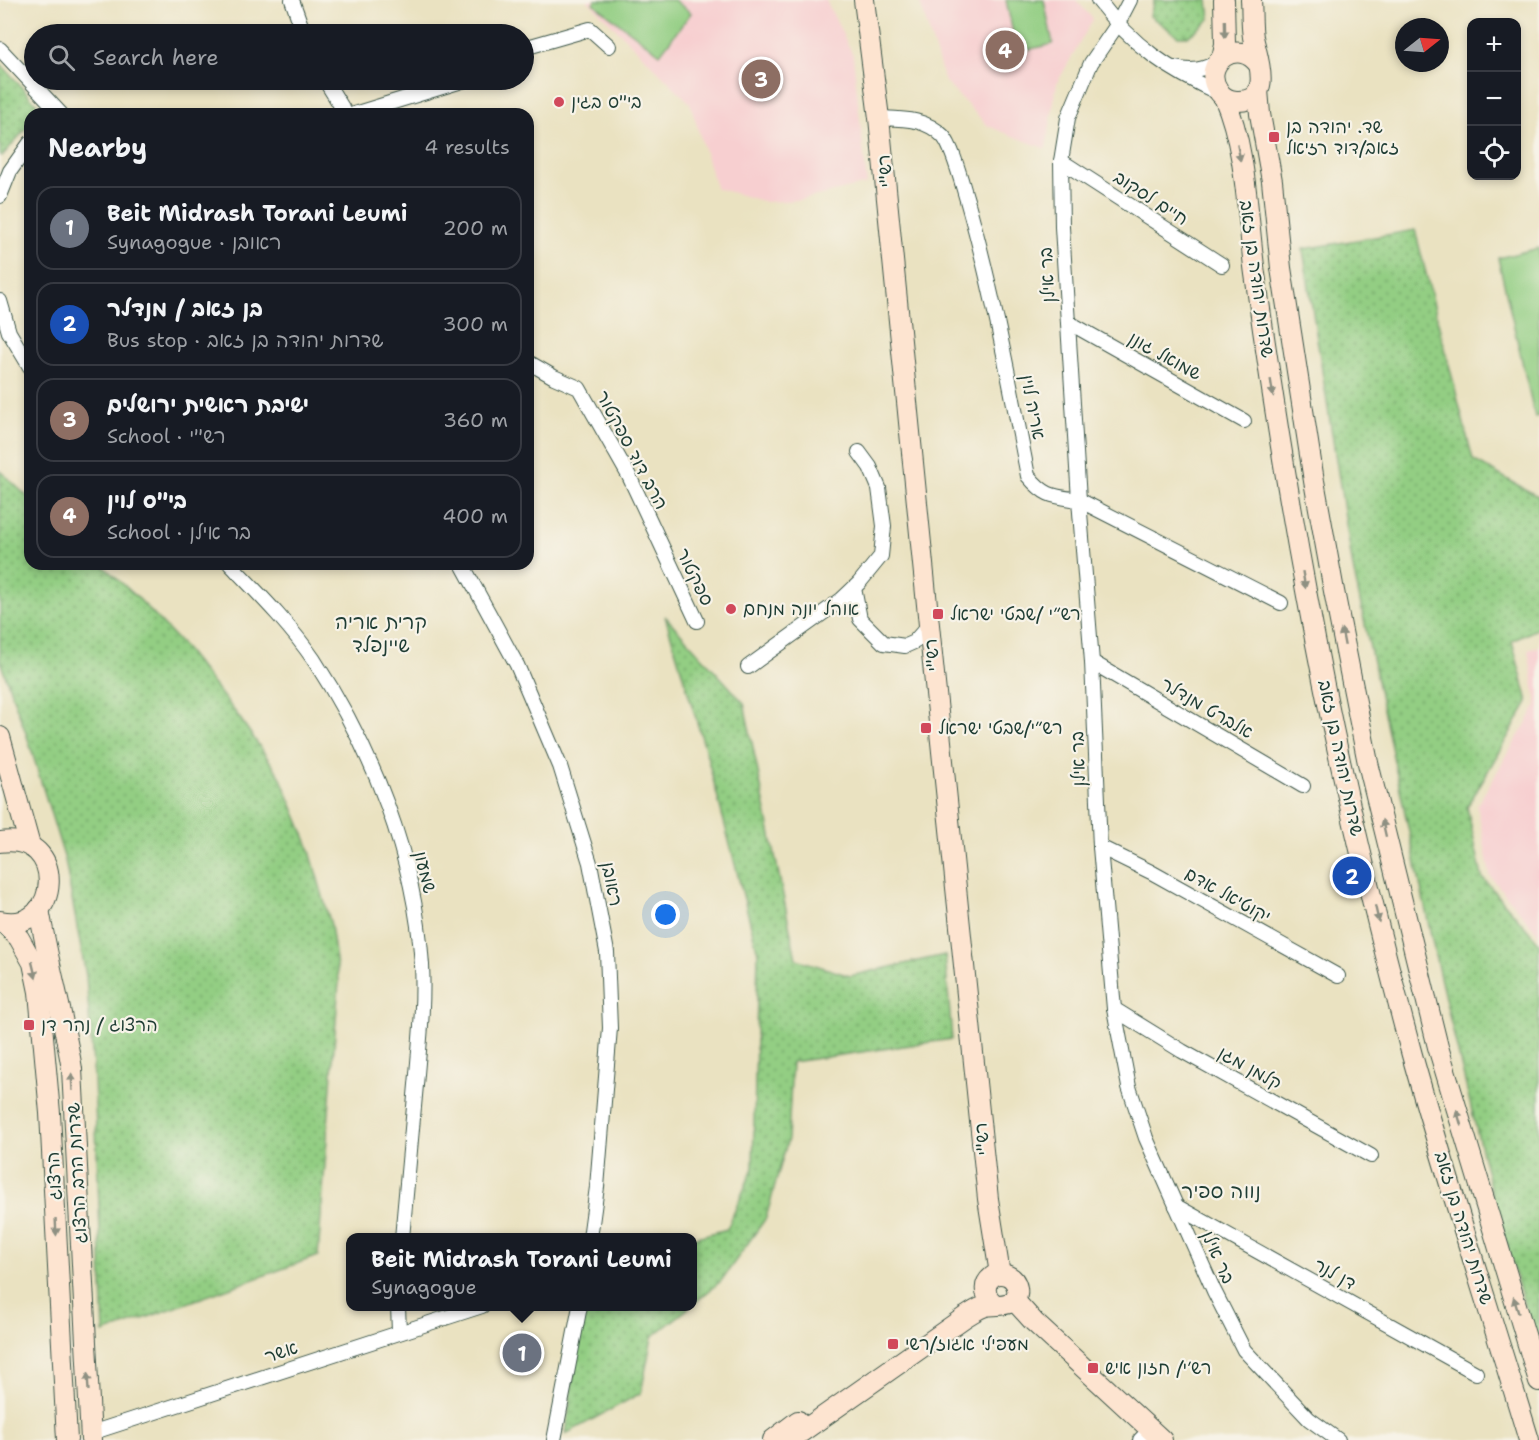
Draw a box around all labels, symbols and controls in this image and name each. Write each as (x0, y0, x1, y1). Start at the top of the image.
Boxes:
north arrow (1395, 18, 1449, 72)
map controls (1467, 18, 1521, 180)
button: + (1467, 18, 1521, 72)
one-way arrow (1220, 19, 1230, 38)
search box (24, 24, 534, 90)
pin: 4 (986, 28, 1024, 72)
icon: search (45, 41, 78, 74)
text: Search here (93, 43, 219, 72)
pin: 3 (742, 56, 780, 101)
button: − (1467, 72, 1521, 126)
place label: בי"ס בגין (571, 90, 641, 114)
marker: בי"ס בגין (552, 95, 566, 109)
place label: שד. יהודה בן זאב/דוד רזיאל (1286, 115, 1399, 160)
button: locate (1467, 126, 1521, 180)
text: Nearby (48, 130, 147, 165)
marker: שד. יהודה בן זאב/דוד רזיאל (1267, 130, 1281, 144)
text: 4 results (424, 134, 510, 160)
one-way arrow (1235, 144, 1244, 163)
street label: רש"י (871, 153, 899, 189)
street label: חיים לסקוב (1109, 165, 1193, 231)
text: Beit Midrash Torani Leumi (107, 199, 407, 228)
street label: שדרות יהודה בן זאב (1234, 199, 1280, 359)
text: 1 (65, 215, 74, 241)
text: 200 m (443, 215, 508, 241)
text: Synagogue · ראובן (107, 229, 282, 255)
street label: בר אילן (1034, 247, 1060, 303)
text: בן זאב / מנדלר (107, 294, 263, 323)
text: 2 (63, 311, 77, 337)
text: 300 m (442, 311, 508, 337)
street label: שמואל גונן (1124, 326, 1206, 386)
text: Bus stop · שדרות יהודה בן זאב (107, 327, 384, 353)
street label: אריה לוין (1015, 372, 1051, 442)
one-way arrow (1268, 378, 1277, 397)
street label: הרב דוד ספקטור (591, 386, 673, 514)
text: ישיבת ראשית ירושלים (107, 390, 309, 419)
text: 3 (63, 407, 77, 433)
text: 360 m (443, 407, 508, 433)
text: School · רש"י (107, 423, 226, 449)
text: בי"ס לוין (107, 486, 187, 515)
text: 4 (63, 503, 77, 529)
text: 400 m (442, 503, 508, 529)
text: School · בר אילן (107, 519, 251, 545)
street label: ספקטור (671, 544, 719, 610)
one-way arrow (1300, 571, 1309, 590)
place label: אוהל יונה מנחם (743, 597, 859, 621)
marker: אוהל יונה מנחם (724, 602, 738, 616)
place label: רש״י /שבטי ישראל (950, 602, 1081, 626)
marker: רש״י /שבטי ישראל (931, 607, 945, 621)
district label: קרית אריה שיינפלד (335, 609, 427, 658)
one-way arrow (1338, 628, 1347, 647)
street label: רש"י (918, 637, 946, 673)
street label: אלברט מנדלר (1156, 672, 1258, 744)
street label: שדרות יהודה בן זאב (1313, 678, 1369, 838)
place label: רש״י/שבטי ישראל (938, 716, 1063, 740)
marker: רש״י/שבטי ישראל (919, 721, 933, 735)
street label: בר אילן (1065, 731, 1091, 787)
one-way arrow (1378, 819, 1388, 837)
street label: שמעון (408, 848, 442, 896)
pin: 2 (1332, 854, 1372, 898)
street label: ראובן (596, 860, 628, 908)
street label: יקוטיאל אדם (1181, 862, 1275, 928)
your location (651, 900, 680, 929)
one-way arrow (1372, 905, 1382, 923)
one-way arrow (29, 961, 39, 980)
place label: הרצוג / נהר דן (41, 1013, 158, 1037)
marker: הרצוג / נהר דן (22, 1018, 36, 1032)
street label: קלמן מגן (1214, 1041, 1286, 1095)
one-way arrow (68, 1072, 77, 1091)
street label: שדרות הרב הרצוג (61, 1102, 93, 1244)
one-way arrow (1454, 1109, 1463, 1127)
street label: רש"י (968, 1121, 996, 1157)
street label: שדרות יהודה בן זאב (1429, 1148, 1499, 1308)
street label: הרצוג (41, 1151, 67, 1201)
district label: נווה ספיר (1181, 1178, 1261, 1204)
one-way arrow (52, 1218, 61, 1237)
street label: בר אילן (1196, 1227, 1240, 1287)
popup (346, 1233, 697, 1311)
text: Beit Midrash Torani Leumi (371, 1245, 672, 1274)
street label: דן לנר (1310, 1253, 1360, 1295)
text: Synagogue (371, 1274, 477, 1300)
one-way arrow (1511, 1296, 1520, 1314)
pin: 1 (502, 1330, 542, 1376)
place label: מעפילי אגוז/רשי (905, 1332, 1029, 1356)
street label: אשר (261, 1335, 301, 1369)
marker: מעפילי אגוז/רשי (886, 1337, 900, 1351)
place label: רש׳י/ חזון איש (1105, 1356, 1211, 1380)
marker: רש׳י/ חזון איש (1086, 1361, 1100, 1375)
one-way arrow (83, 1372, 92, 1391)

